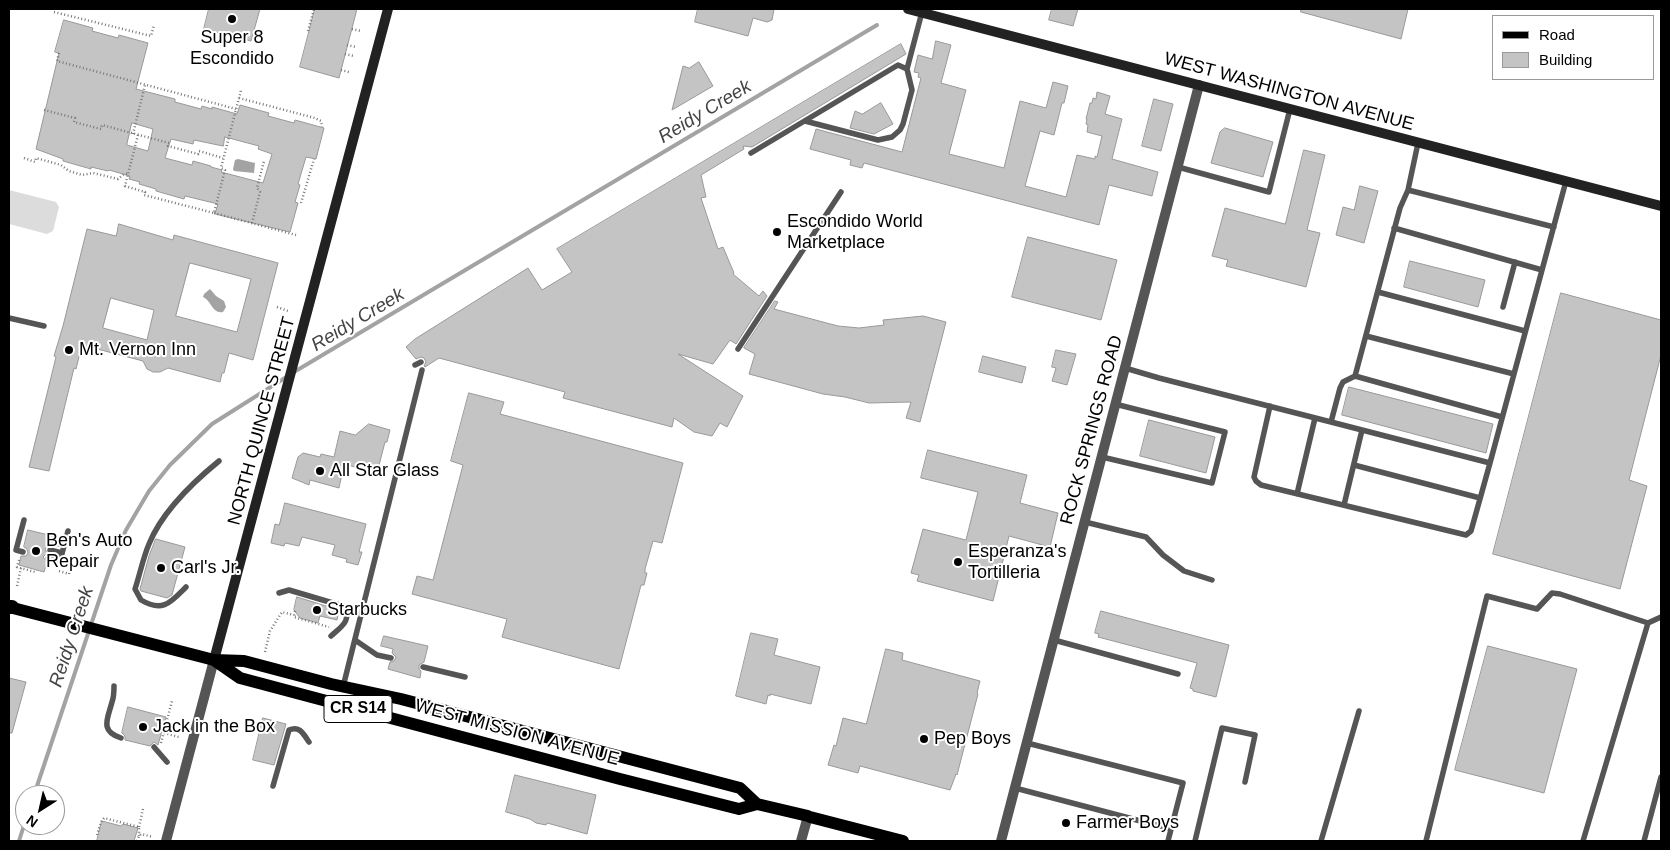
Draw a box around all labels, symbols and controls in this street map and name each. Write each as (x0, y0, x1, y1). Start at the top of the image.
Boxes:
marker: Super 8 Escondido (226, 13, 238, 25)
legend (1492, 15, 1655, 80)
text: Road (1539, 26, 1575, 43)
place label: Super 8 Escondido (190, 27, 274, 70)
street label: WEST WASHINGTON AVENUE (1162, 48, 1416, 136)
text: Building (1539, 51, 1592, 68)
water label: Reidy Creek (654, 75, 756, 149)
place label: Escondido World Marketplace (787, 211, 923, 253)
marker: Escondido World Marketplace (771, 226, 783, 238)
water label: Reidy Creek (307, 283, 409, 357)
street label: NORTH QUINCE STREET (224, 315, 300, 527)
street label: ROCK SPRINGS ROAD (1056, 333, 1128, 527)
place label: Mt. Vernon Inn (79, 339, 196, 361)
marker: Mt. Vernon Inn (63, 344, 75, 356)
place label: All Star Glass (330, 460, 439, 482)
marker: All Star Glass (314, 465, 326, 477)
place label: Ben's Auto Repair (46, 530, 132, 572)
place label: Esperanza's Tortilleria (968, 541, 1066, 584)
marker: Ben's Auto Repair (30, 545, 42, 557)
marker: Esperanza's Tortilleria (952, 556, 964, 568)
place label: Carl's Jr. (171, 557, 240, 579)
marker: Carl's Jr. (155, 562, 167, 574)
water label: Reidy Creek (45, 584, 99, 690)
place label: Starbucks (327, 599, 407, 621)
marker: Starbucks (311, 604, 323, 616)
street label: WEST MISSION AVENUE (412, 695, 622, 771)
road number: CR S14 (324, 696, 392, 722)
place label: Jack in the Box (153, 716, 275, 738)
marker: Jack in the Box (137, 721, 149, 733)
place label: Pep Boys (934, 728, 1011, 750)
marker: Pep Boys (918, 733, 930, 745)
north arrow (15, 785, 65, 835)
text: N (23, 812, 41, 831)
place label: Farmer Boys (1076, 812, 1179, 834)
marker: Farmer Boys (1060, 817, 1072, 829)

